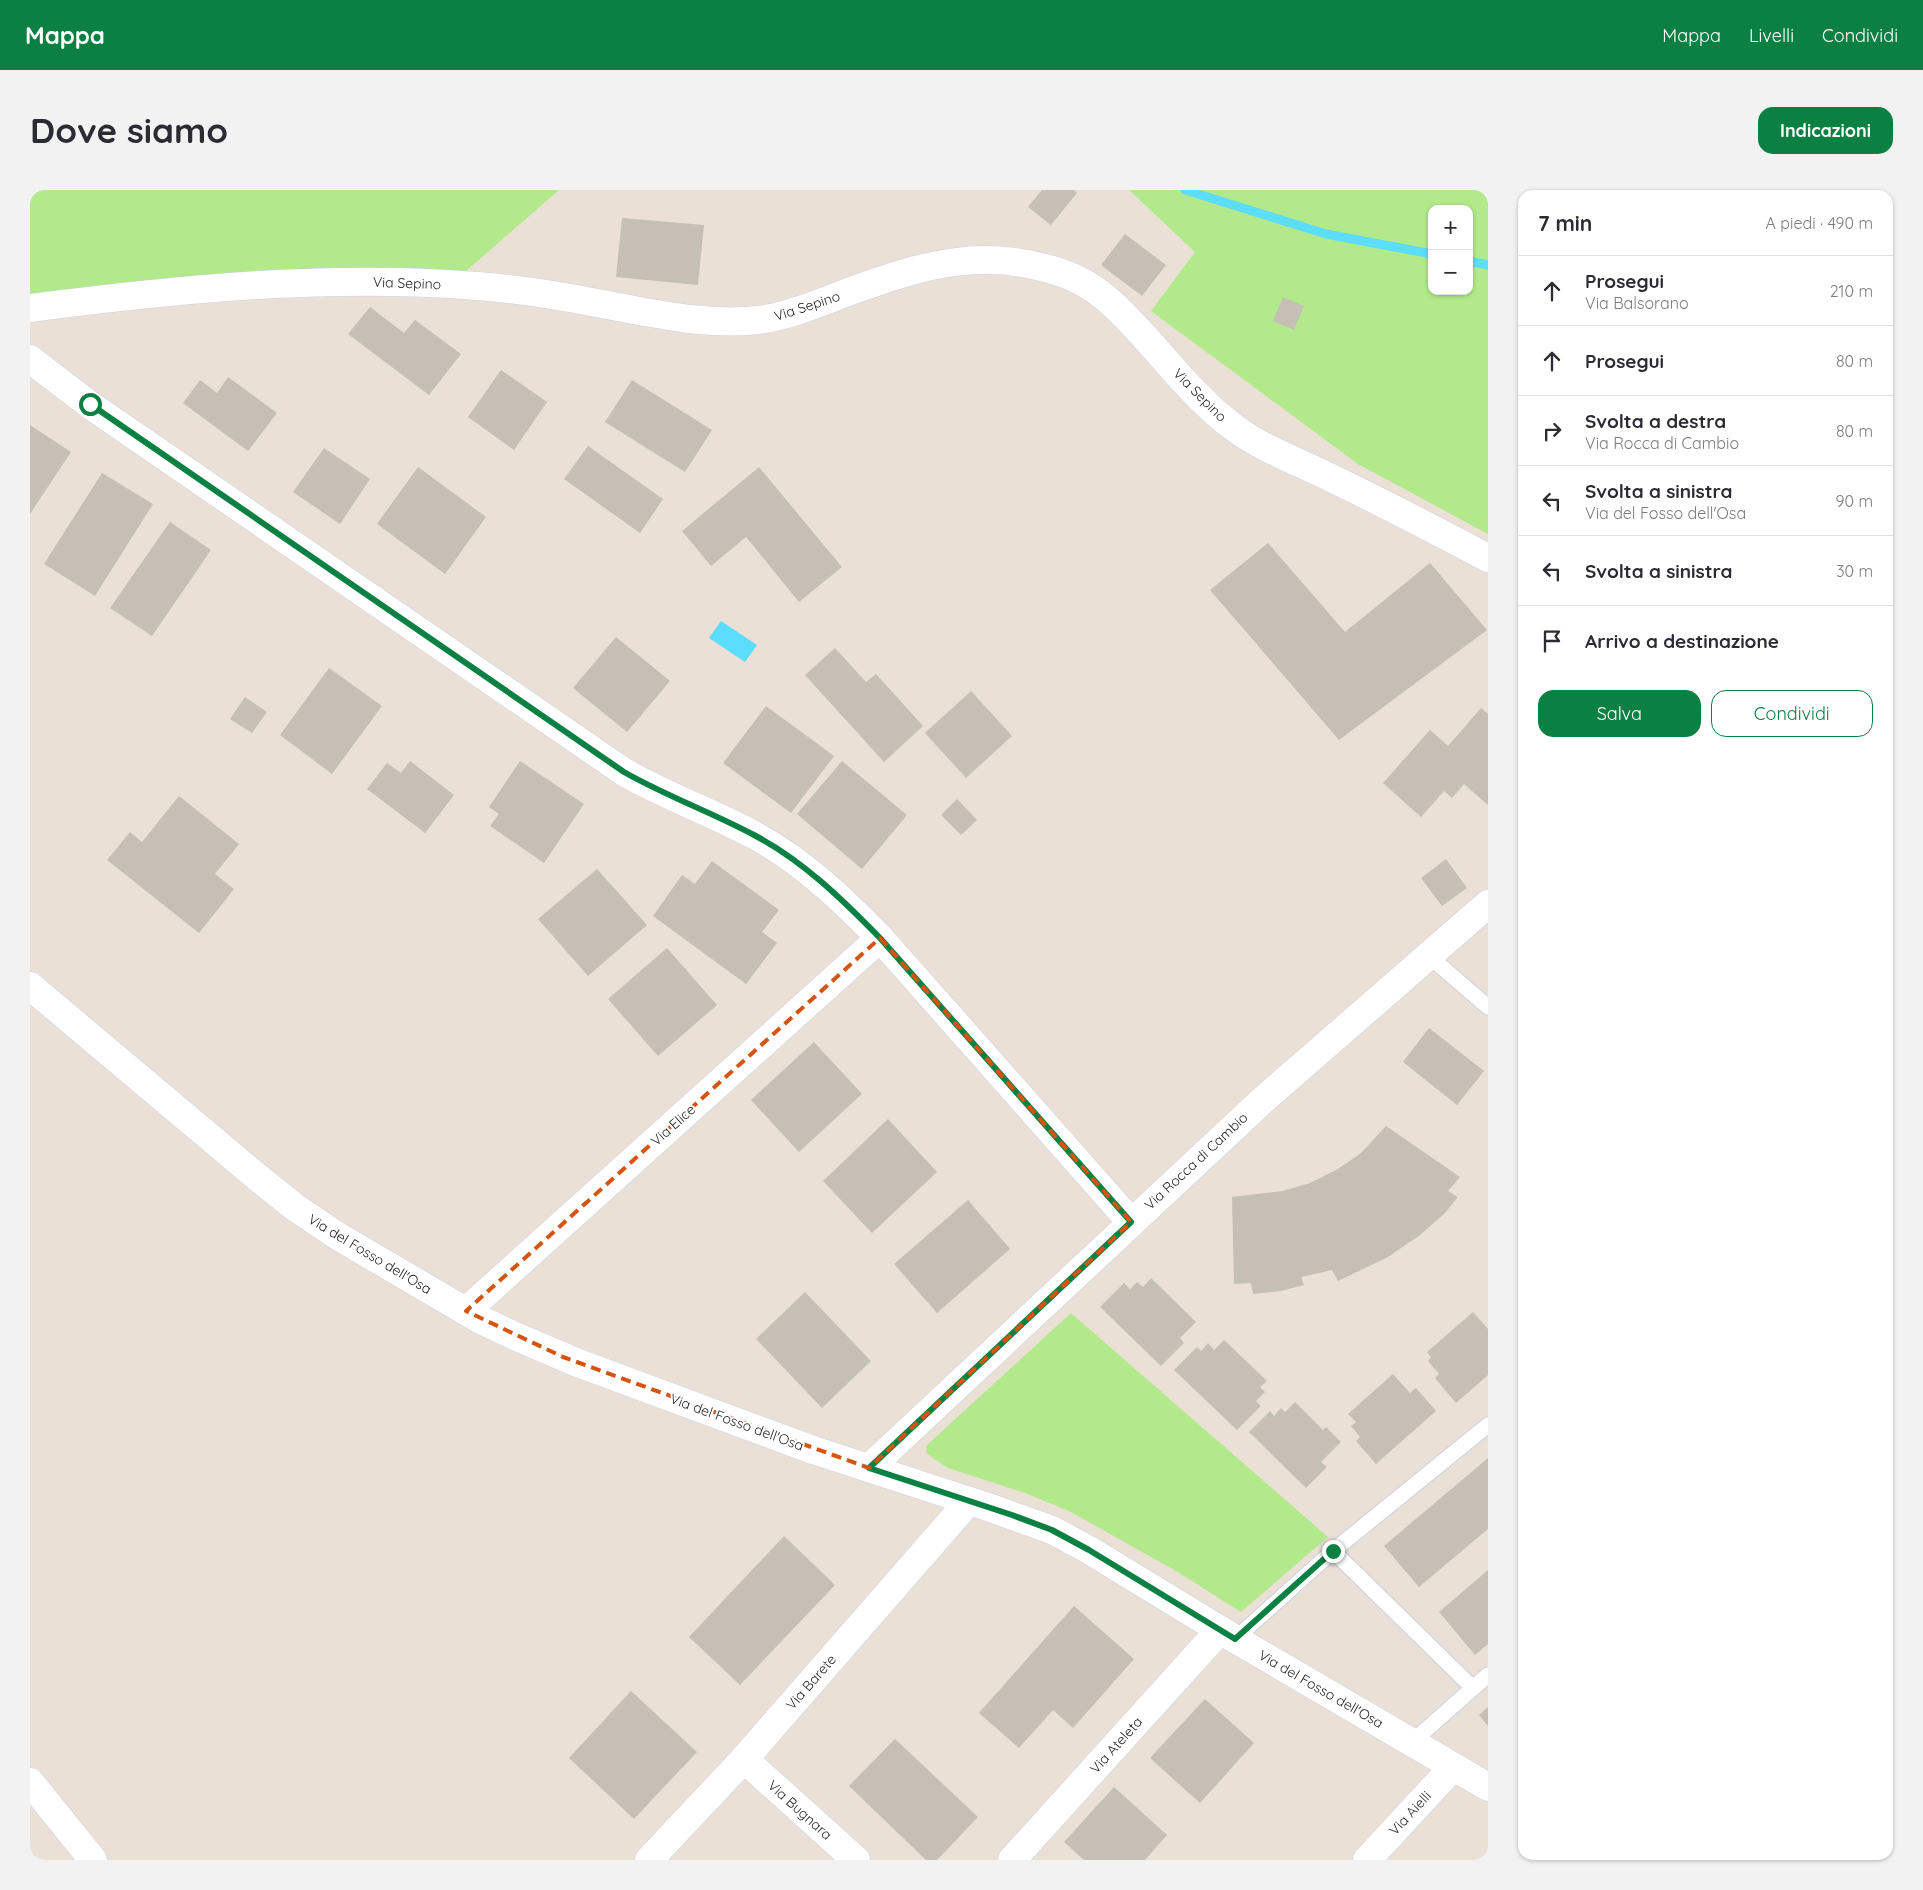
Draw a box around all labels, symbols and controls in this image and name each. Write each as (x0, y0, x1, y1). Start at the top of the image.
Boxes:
text: Mappa (25, 20, 105, 50)
text: Mappa (1662, 24, 1721, 47)
text: Livelli (1749, 24, 1794, 47)
text: Condividi (1822, 24, 1898, 47)
button: Indicazioni (1758, 107, 1893, 154)
text: Dove siamo (30, 108, 228, 152)
map controls (1428, 205, 1473, 295)
button: + (1428, 205, 1473, 250)
text: 7 min (1538, 210, 1592, 236)
text: A piedi · 490 m (1766, 213, 1873, 233)
button: − (1428, 250, 1473, 295)
text: Prosegui (1585, 269, 1664, 293)
street label: Via Sepino (372, 273, 442, 293)
icon: ahead (1538, 277, 1566, 305)
text: 210 m (1830, 281, 1873, 301)
street label: Via Sepino (772, 287, 842, 325)
text: Via Balsorano (1585, 293, 1689, 313)
icon: ahead (1538, 347, 1566, 375)
text: Prosegui (1585, 349, 1664, 373)
text: 80 m (1836, 351, 1873, 371)
street label: Via Sepino (1169, 364, 1231, 426)
route start (79, 393, 102, 416)
text: Svolta a destra (1585, 409, 1726, 433)
icon: right (1538, 417, 1566, 445)
text: 80 m (1836, 421, 1873, 441)
text: Via Rocca di Cambio (1585, 433, 1739, 453)
text: Svolta a sinistra (1585, 479, 1732, 503)
icon: left (1538, 487, 1566, 515)
text: 90 m (1836, 491, 1873, 511)
text: Via del Fosso dell'Osa (1585, 503, 1746, 523)
icon: left (1538, 557, 1566, 585)
text: Svolta a sinistra (1585, 559, 1732, 583)
text: 30 m (1836, 561, 1873, 581)
icon: arrive (1538, 627, 1566, 655)
text: Arrivo a destinazione (1585, 629, 1779, 653)
button: Salva (1538, 690, 1701, 737)
button: Condividi (1711, 690, 1873, 737)
street label: Via Elice (647, 1100, 699, 1150)
street label: Via Rocca di Cambio (1141, 1108, 1251, 1214)
street label: Via del Fosso dell'Osa (305, 1210, 435, 1298)
street label: Via del Fosso dell'Osa (668, 1389, 806, 1455)
route end (1322, 1540, 1345, 1563)
street label: Via del Fosso dell'Osa (1255, 1646, 1387, 1732)
street label: Via Barete (782, 1650, 840, 1713)
street label: Via Ateleta (1086, 1713, 1146, 1777)
street label: Via Bugnara (764, 1776, 836, 1844)
street label: Via Aielli (1385, 1787, 1435, 1839)

